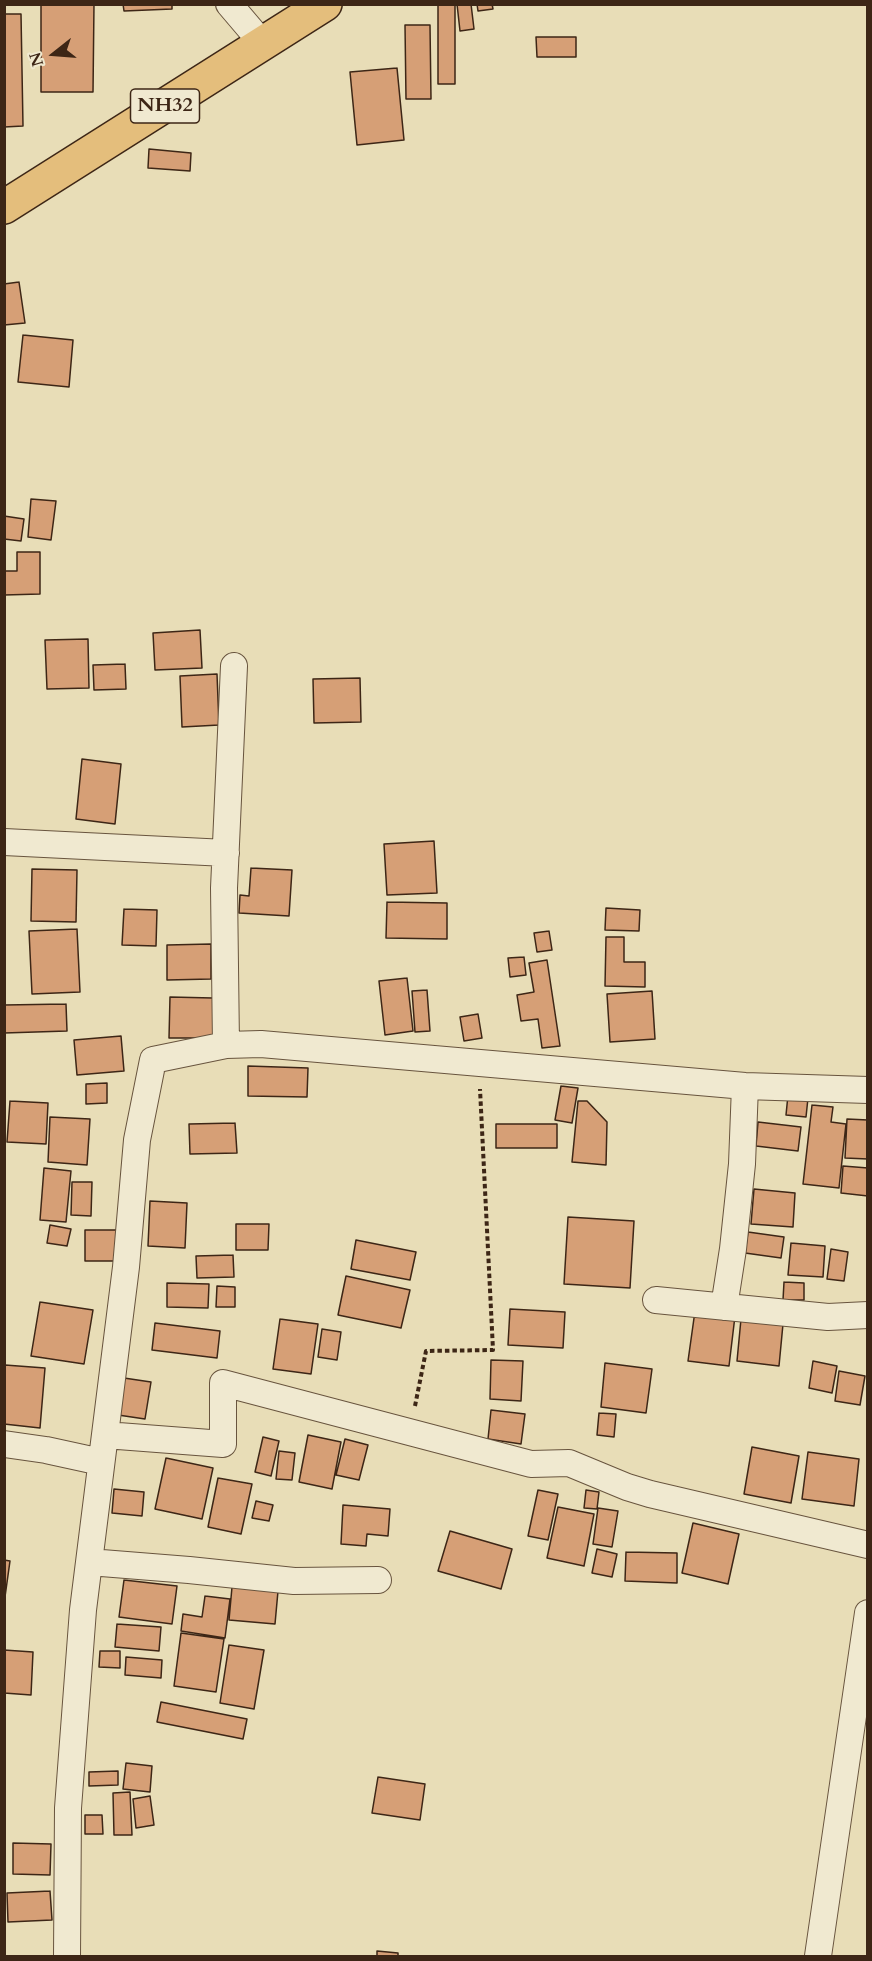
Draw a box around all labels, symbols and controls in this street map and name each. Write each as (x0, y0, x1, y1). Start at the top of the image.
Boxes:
north arrow (24, 24, 84, 84)
text: N (24, 49, 49, 69)
road number: NH32 (130, 89, 200, 123)

